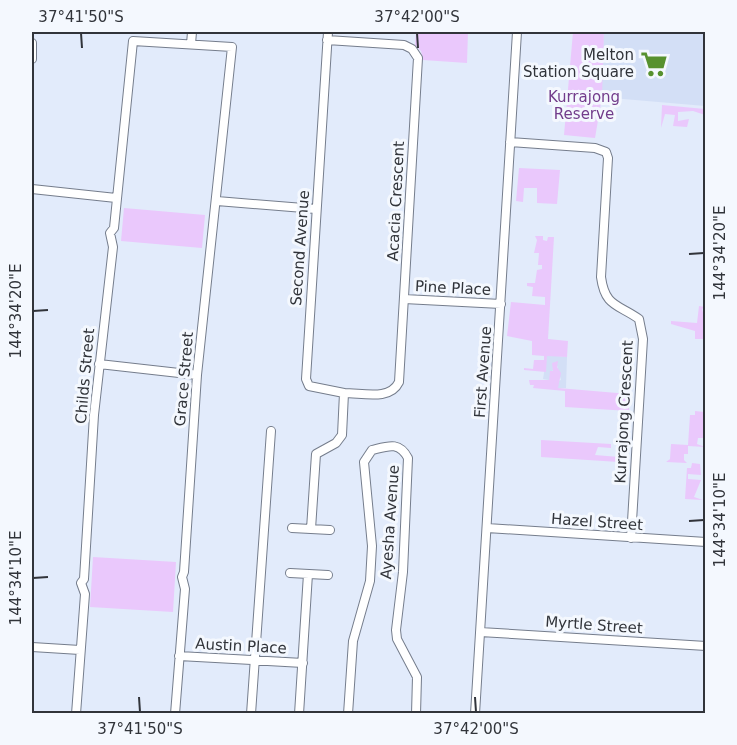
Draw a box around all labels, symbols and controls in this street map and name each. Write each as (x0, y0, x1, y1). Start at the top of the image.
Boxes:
text: 37°41'50"S (38, 8, 124, 26)
text: 37°42'00"S (374, 8, 460, 26)
place label: Melton Station Square (523, 46, 634, 81)
supermarket icon: Melton Station Square (639, 49, 669, 79)
park label: Kurrajong Reserve (548, 88, 620, 123)
street label: Acacia Crescent (384, 140, 408, 261)
street label: Second Avenue (287, 190, 313, 306)
text: 144°34'20"E (711, 206, 729, 300)
text: 144°34'20"E (7, 264, 25, 358)
street label: Pine Place (414, 277, 492, 299)
street label: First Avenue (471, 325, 495, 419)
street label: Childs Street (72, 327, 98, 425)
street label: Grace Street (171, 331, 197, 427)
street label: Kurrajong Crescent (611, 340, 637, 484)
street label: Ayesha Avenue (377, 464, 403, 580)
text: 144°34'10"E (711, 473, 729, 567)
street label: Hazel Street (550, 510, 644, 534)
text: 144°34'10"E (7, 531, 25, 625)
street label: Myrtle Street (545, 613, 643, 637)
street label: Austin Place (195, 635, 287, 657)
text: 37°41'50"S (97, 720, 183, 738)
text: 37°42'00"S (433, 720, 519, 738)

